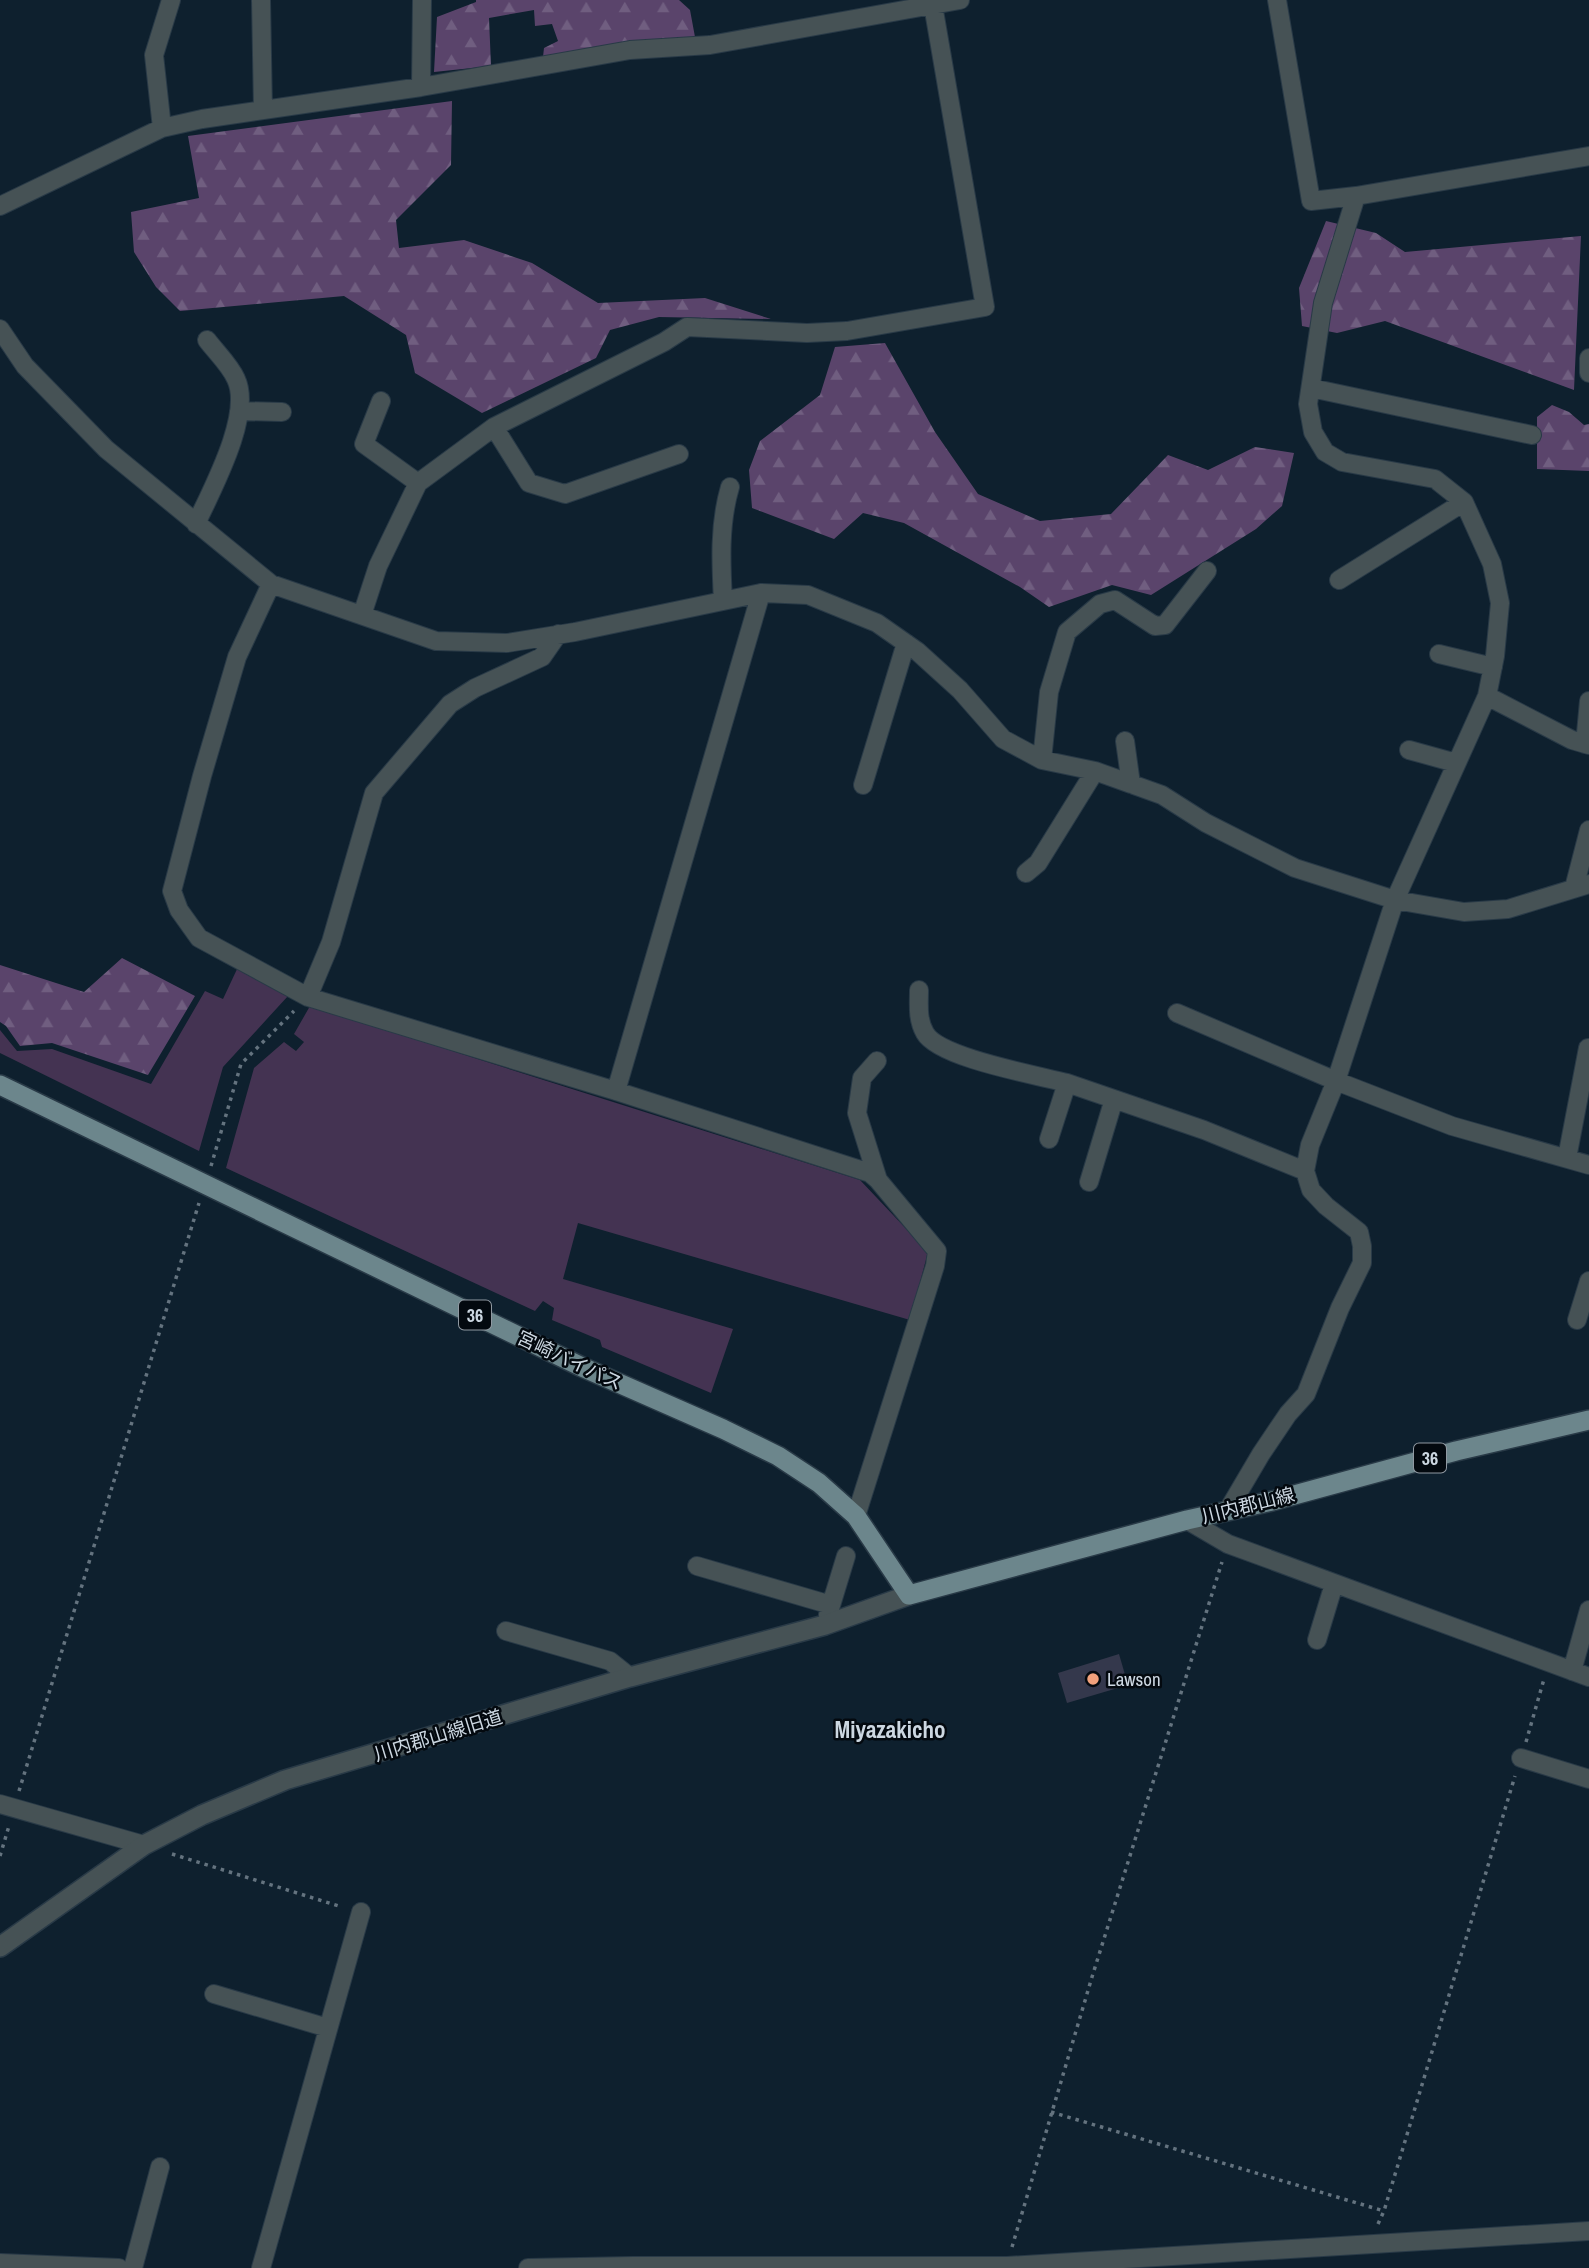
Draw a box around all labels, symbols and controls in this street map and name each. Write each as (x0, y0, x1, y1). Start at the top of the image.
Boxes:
road number: 36 (459, 1300, 491, 1330)
street label: 宮崎バイパス (513, 1324, 627, 1396)
road number: 36 (1414, 1443, 1446, 1472)
street label: 川内郡山線 (1199, 1481, 1297, 1529)
place label: Lawson (1107, 1666, 1161, 1692)
marker: Lawson (1085, 1671, 1101, 1687)
street label: 川内郡山線旧道 (371, 1703, 505, 1767)
district label: Miyazakicho (834, 1714, 946, 1745)

